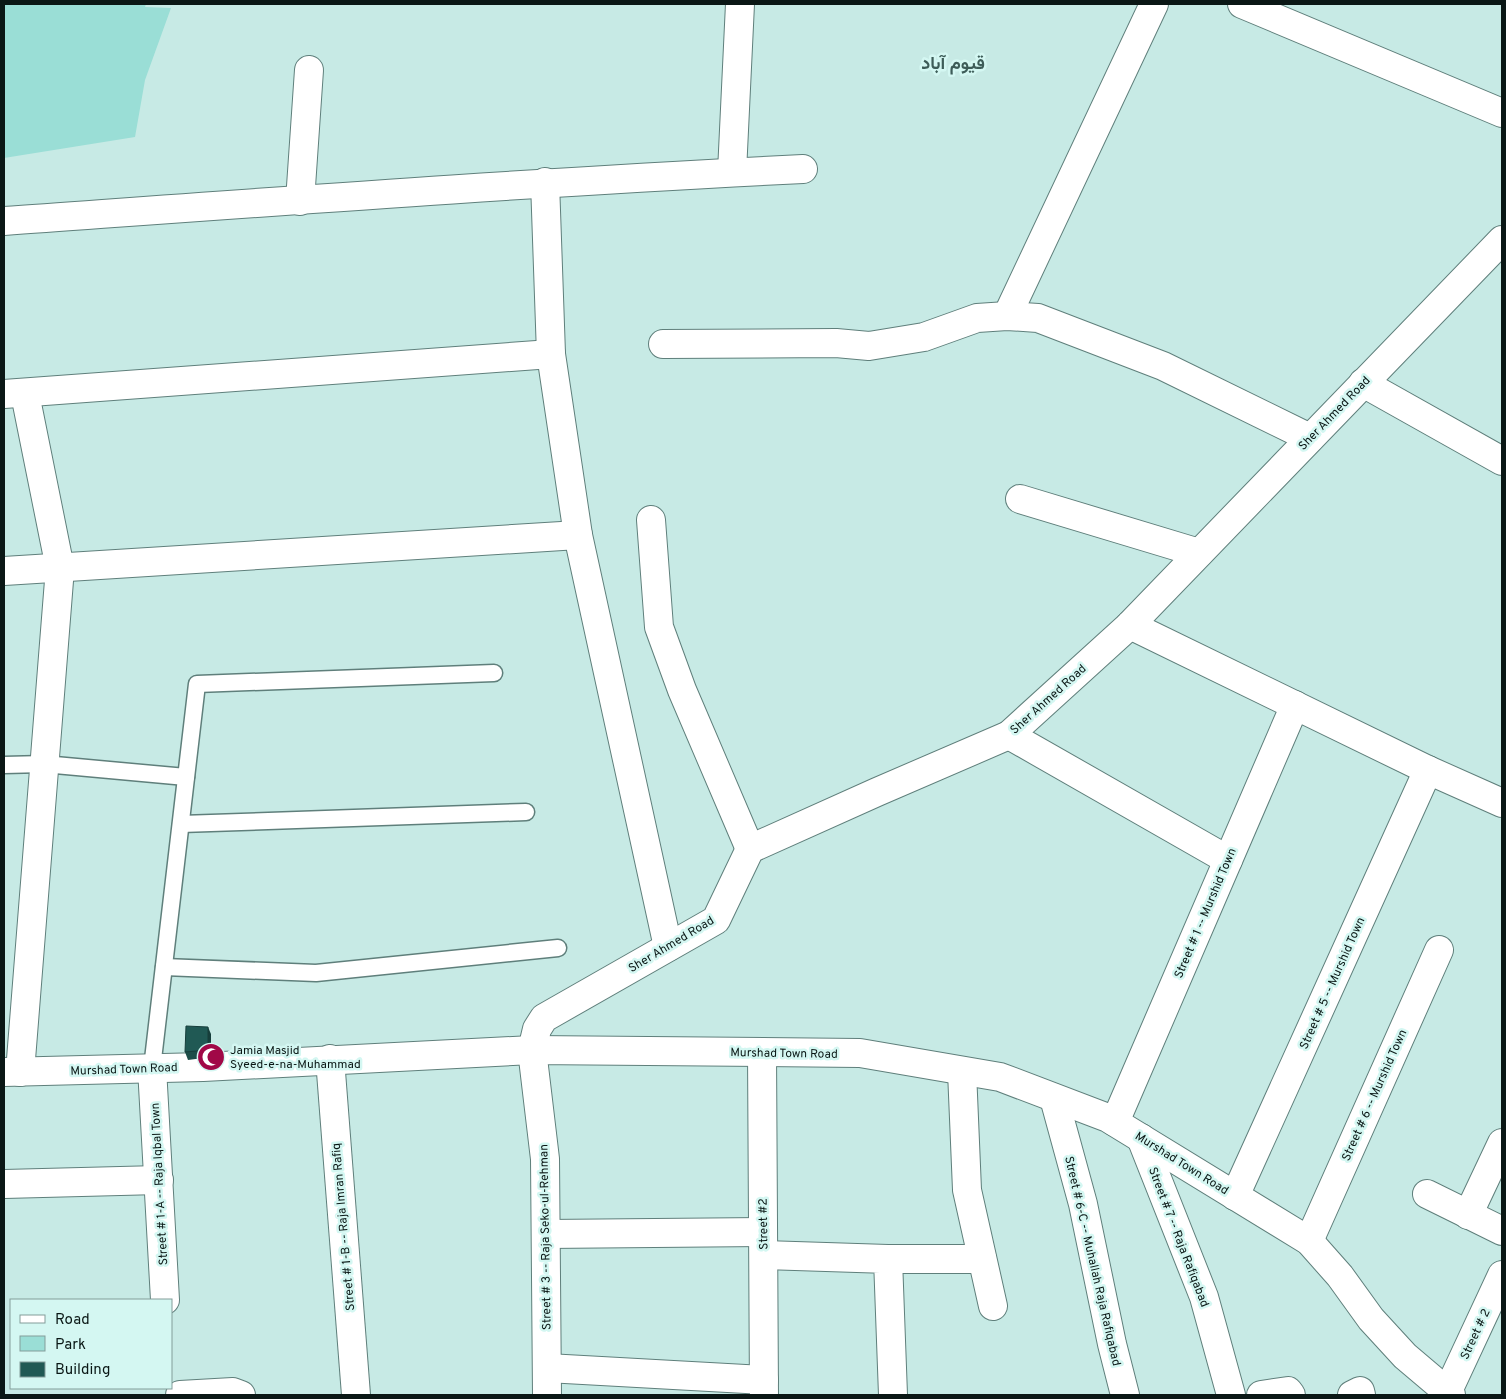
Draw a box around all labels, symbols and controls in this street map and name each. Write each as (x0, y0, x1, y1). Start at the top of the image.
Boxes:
district label: قیوم آباد (921, 53, 985, 76)
street label: Sher Ahmed Road (1295, 373, 1374, 454)
street label: Sher Ahmed Road (1007, 661, 1090, 738)
street label: Street # 1 -- Murshid Town (1171, 846, 1241, 981)
street label: Sher Ahmed Road (626, 913, 717, 977)
street label: Street # 5 -- Murshid Town (1297, 915, 1369, 1052)
street label: Street # 6 -- Murshid Town (1339, 1027, 1411, 1164)
mosque icon: Jamia Masjid Syeed-e-na-Muhammad (196, 1042, 226, 1072)
place label: Jamia Masjid Syeed-e-na-Muhammad (230, 1043, 361, 1073)
street label: Murshad Town Road (730, 1045, 838, 1063)
street label: Murshad Town Road (70, 1060, 178, 1080)
street label: Street # 1-A -- Raja Iqbal Town (148, 1102, 172, 1266)
street label: Murshad Town Road (1132, 1129, 1231, 1199)
street label: Street # 1-B -- Raja Imran Rafiq (329, 1142, 359, 1312)
street label: Street # 3 -- Raja Seko-ul-Rehman (536, 1144, 556, 1330)
street label: Street # 6-C -- Muhallah Raja Rafiqabad (1060, 1155, 1124, 1368)
street label: Street # 7 -- Raja Rafiqabad (1144, 1165, 1212, 1310)
street label: Street #2 (756, 1198, 772, 1250)
legend (10, 1299, 172, 1389)
street label: Street # 2 (1457, 1306, 1495, 1362)
text: Road (55, 1311, 90, 1330)
text: Park (55, 1336, 86, 1355)
text: Building (55, 1361, 110, 1380)

